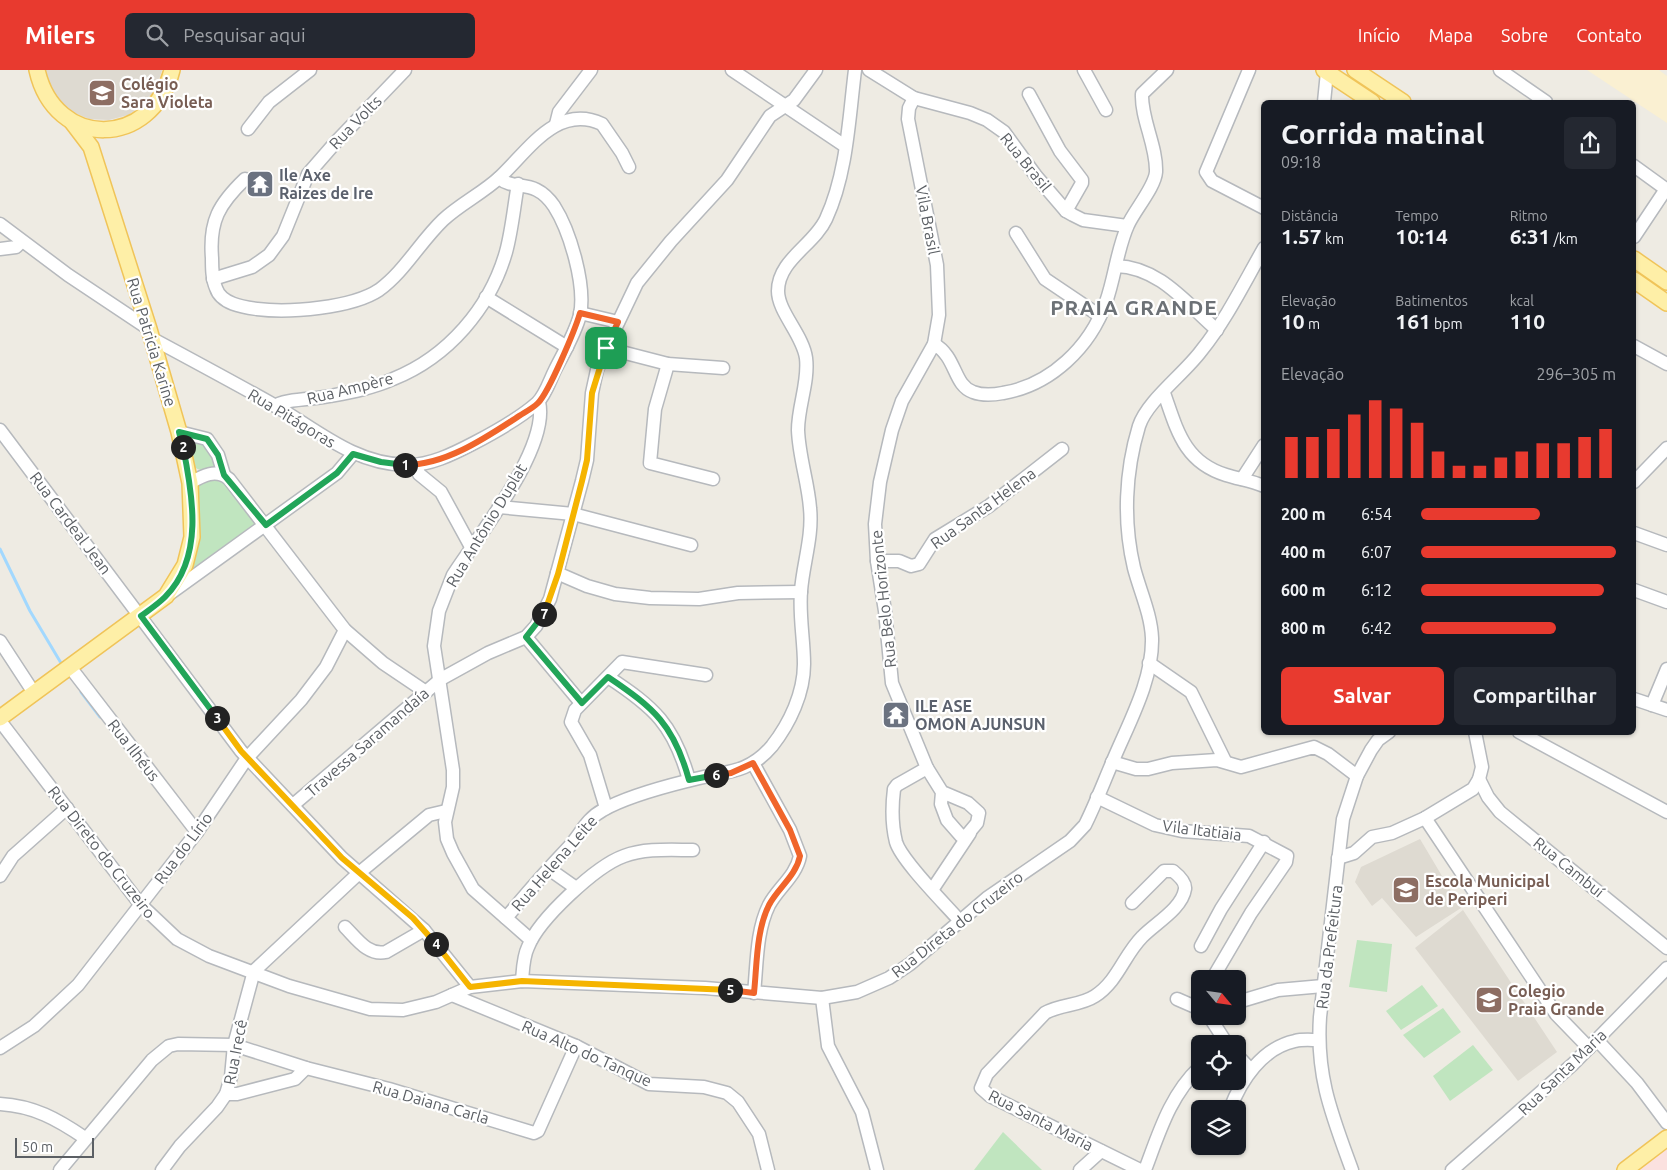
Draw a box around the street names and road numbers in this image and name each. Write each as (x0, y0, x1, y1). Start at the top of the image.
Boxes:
street label: Rua Volts (325, 91, 385, 152)
street label: Rua Brasil (997, 129, 1055, 195)
street label: Vila Brasil (912, 184, 944, 256)
street label: Rua Patricia Karine (124, 275, 180, 409)
street label: Rua Ampère (305, 369, 395, 407)
street label: Rua Pitágoras (245, 385, 339, 451)
street label: Rua Antônio Duplat (442, 459, 530, 590)
street label: Rua Santa Helena (927, 464, 1039, 552)
street label: Rua Cardeal Jean (27, 468, 115, 578)
street label: Rua Belo Horizonte (867, 529, 899, 669)
street label: Travessa Saramandaía (302, 684, 432, 800)
street label: Rua Ilhéus (104, 716, 164, 784)
street label: Rua Direto do Cruzeiro (45, 782, 159, 922)
street label: Rua do Lírio (150, 809, 216, 887)
street label: Rua Helena Leite (508, 811, 600, 915)
street label: Vila Itatiaia (1161, 816, 1243, 844)
street label: Rua Cambuí (1530, 833, 1609, 902)
street label: Rua Direta do Cruzeiro (888, 867, 1026, 981)
street label: Rua da Prefeitura (1312, 884, 1346, 1010)
street label: Rua Alto do Tanque (519, 1016, 655, 1090)
street label: Rua Irecê (220, 1018, 250, 1086)
street label: Rua Santa Maria (1514, 1026, 1610, 1118)
street label: Rua Daiana Carla (371, 1077, 491, 1127)
street label: Rua Santa Maria (986, 1086, 1096, 1154)

